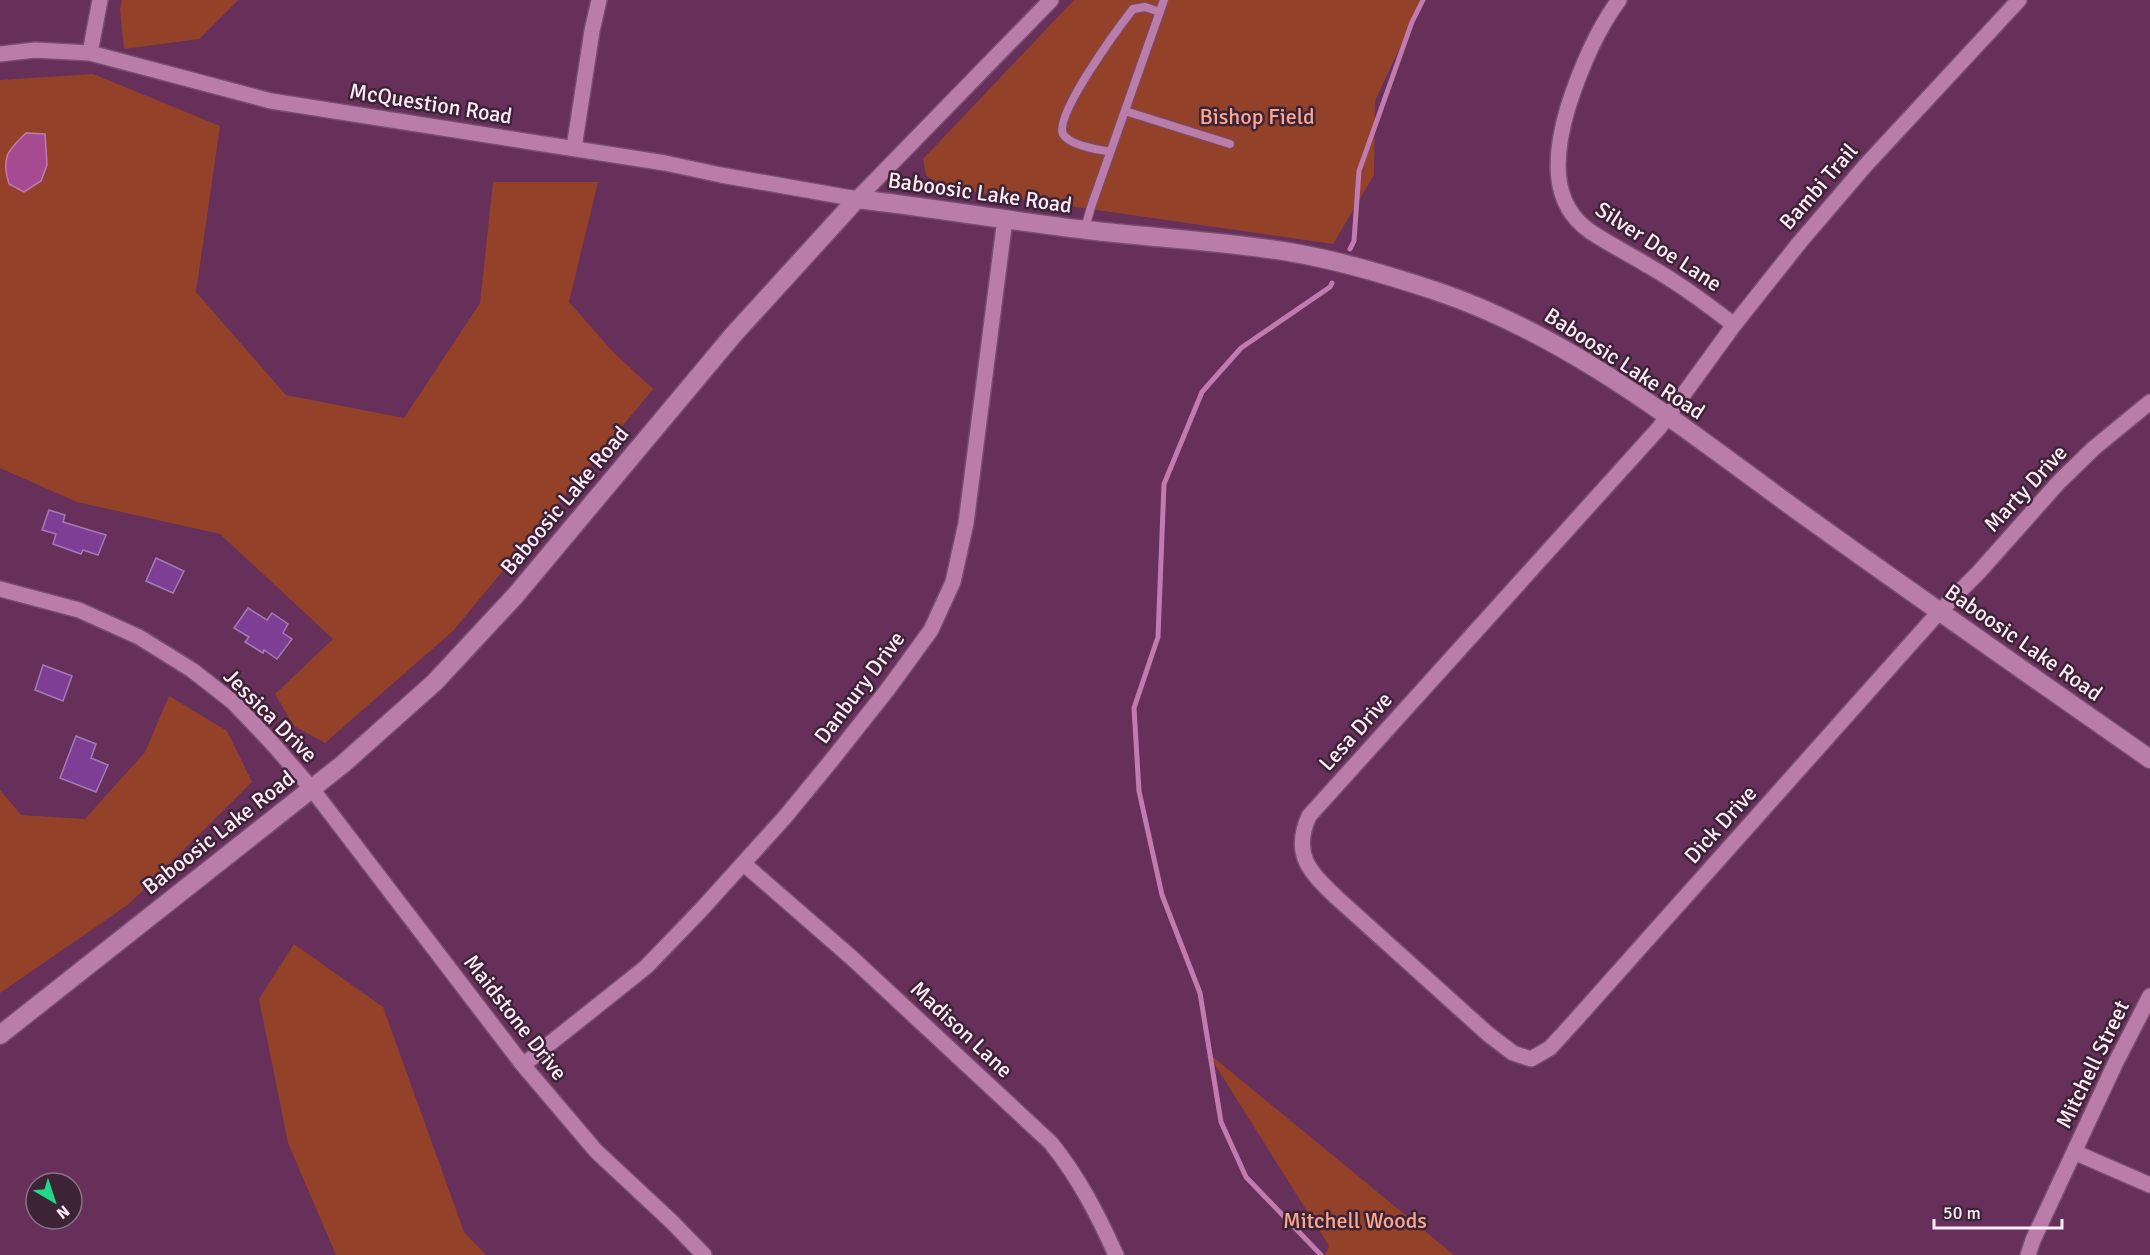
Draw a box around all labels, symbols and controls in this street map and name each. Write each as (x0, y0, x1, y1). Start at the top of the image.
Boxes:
street label: McQuestion Road (348, 77, 514, 130)
park label: Bishop Field (1199, 103, 1315, 130)
street label: Bambi Trail (1774, 138, 1863, 235)
street label: Baboosic Lake Road (886, 166, 1074, 219)
street label: Silver Doe Lane (1591, 196, 1727, 297)
street label: Baboosic Lake Road (1539, 302, 1710, 425)
street label: Baboosic Lake Road (494, 420, 634, 580)
street label: Marty Drive (1978, 439, 2073, 538)
street label: Baboosic Lake Road (1940, 578, 2108, 707)
street label: Danbury Drive (808, 626, 910, 749)
street label: Jessica Drive (218, 663, 323, 768)
street label: Lesa Drive (1313, 686, 1398, 776)
street label: Baboosic Lake Road (137, 765, 300, 900)
street label: Dick Drive (1678, 780, 1762, 869)
street label: Maidstone Drive (458, 949, 573, 1086)
street label: Madison Lane (905, 975, 1018, 1083)
street label: Mitchell Street (2050, 995, 2135, 1133)
north arrow (24, 1171, 84, 1231)
scale bar (1934, 1192, 2062, 1230)
text: N (52, 1201, 73, 1223)
text: 50 m (1943, 1202, 1981, 1224)
park label: Mitchell Woods (1283, 1207, 1427, 1234)

